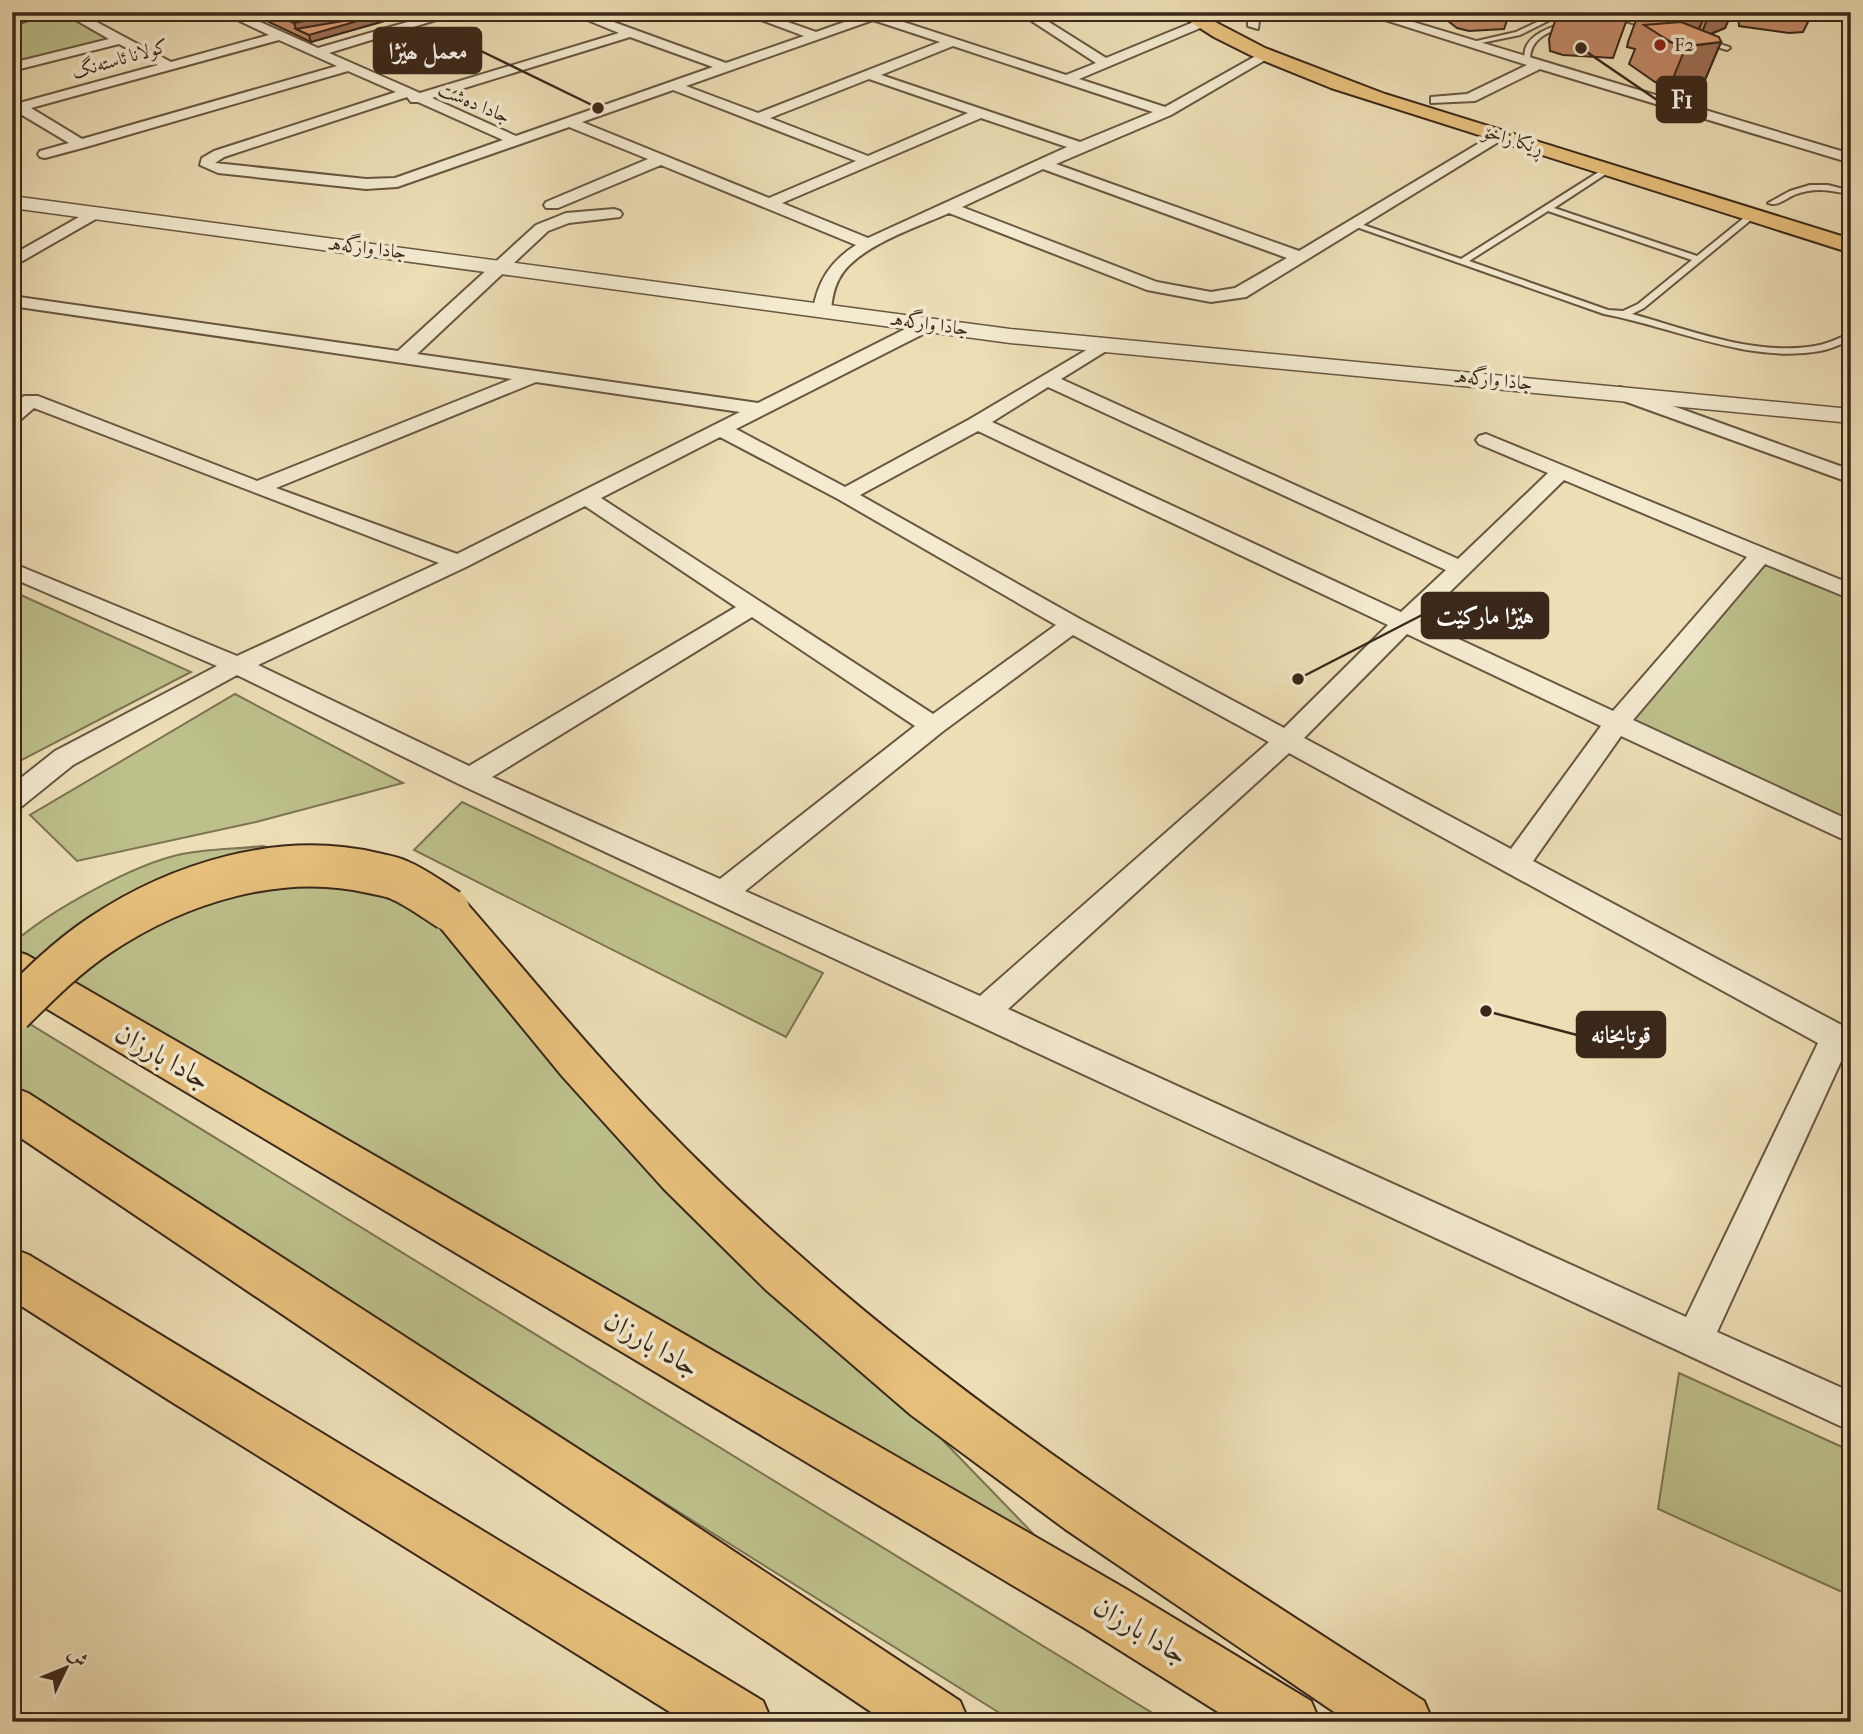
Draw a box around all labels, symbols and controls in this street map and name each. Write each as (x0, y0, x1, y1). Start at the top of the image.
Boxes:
callout: معمل ھێژا (374, 28, 481, 73)
street label: کولانا ئاستەنگ (69, 33, 171, 84)
place label: F2 (1674, 34, 1694, 56)
text: معمل ھێژا (388, 37, 468, 68)
marker: F2 (1652, 37, 1668, 53)
callout: F1 (1657, 77, 1706, 122)
street label: جادا دەشت (435, 78, 513, 128)
text: F1 (1670, 86, 1693, 114)
street label: ڕێکا زاخۆ (1477, 120, 1546, 163)
street label: جادا وارگه‌هـ (327, 229, 408, 264)
street label: جادا وارگه‌هـ (889, 305, 970, 340)
street label: جادا وارگه‌هـ (1453, 362, 1534, 395)
callout: هێژا ماركێت (1422, 593, 1548, 638)
text: هێژا ماركێت (1436, 602, 1534, 630)
callout: قوتابخانه (1577, 1012, 1665, 1057)
street label: جادا بارزان (110, 1016, 216, 1096)
text: قوتابخانه (1591, 1021, 1651, 1050)
street label: جادا بارزان (599, 1303, 705, 1383)
street label: جادا بارزان (1088, 1589, 1194, 1671)
north arrow (32, 1632, 102, 1702)
text: ش (63, 1643, 92, 1671)

